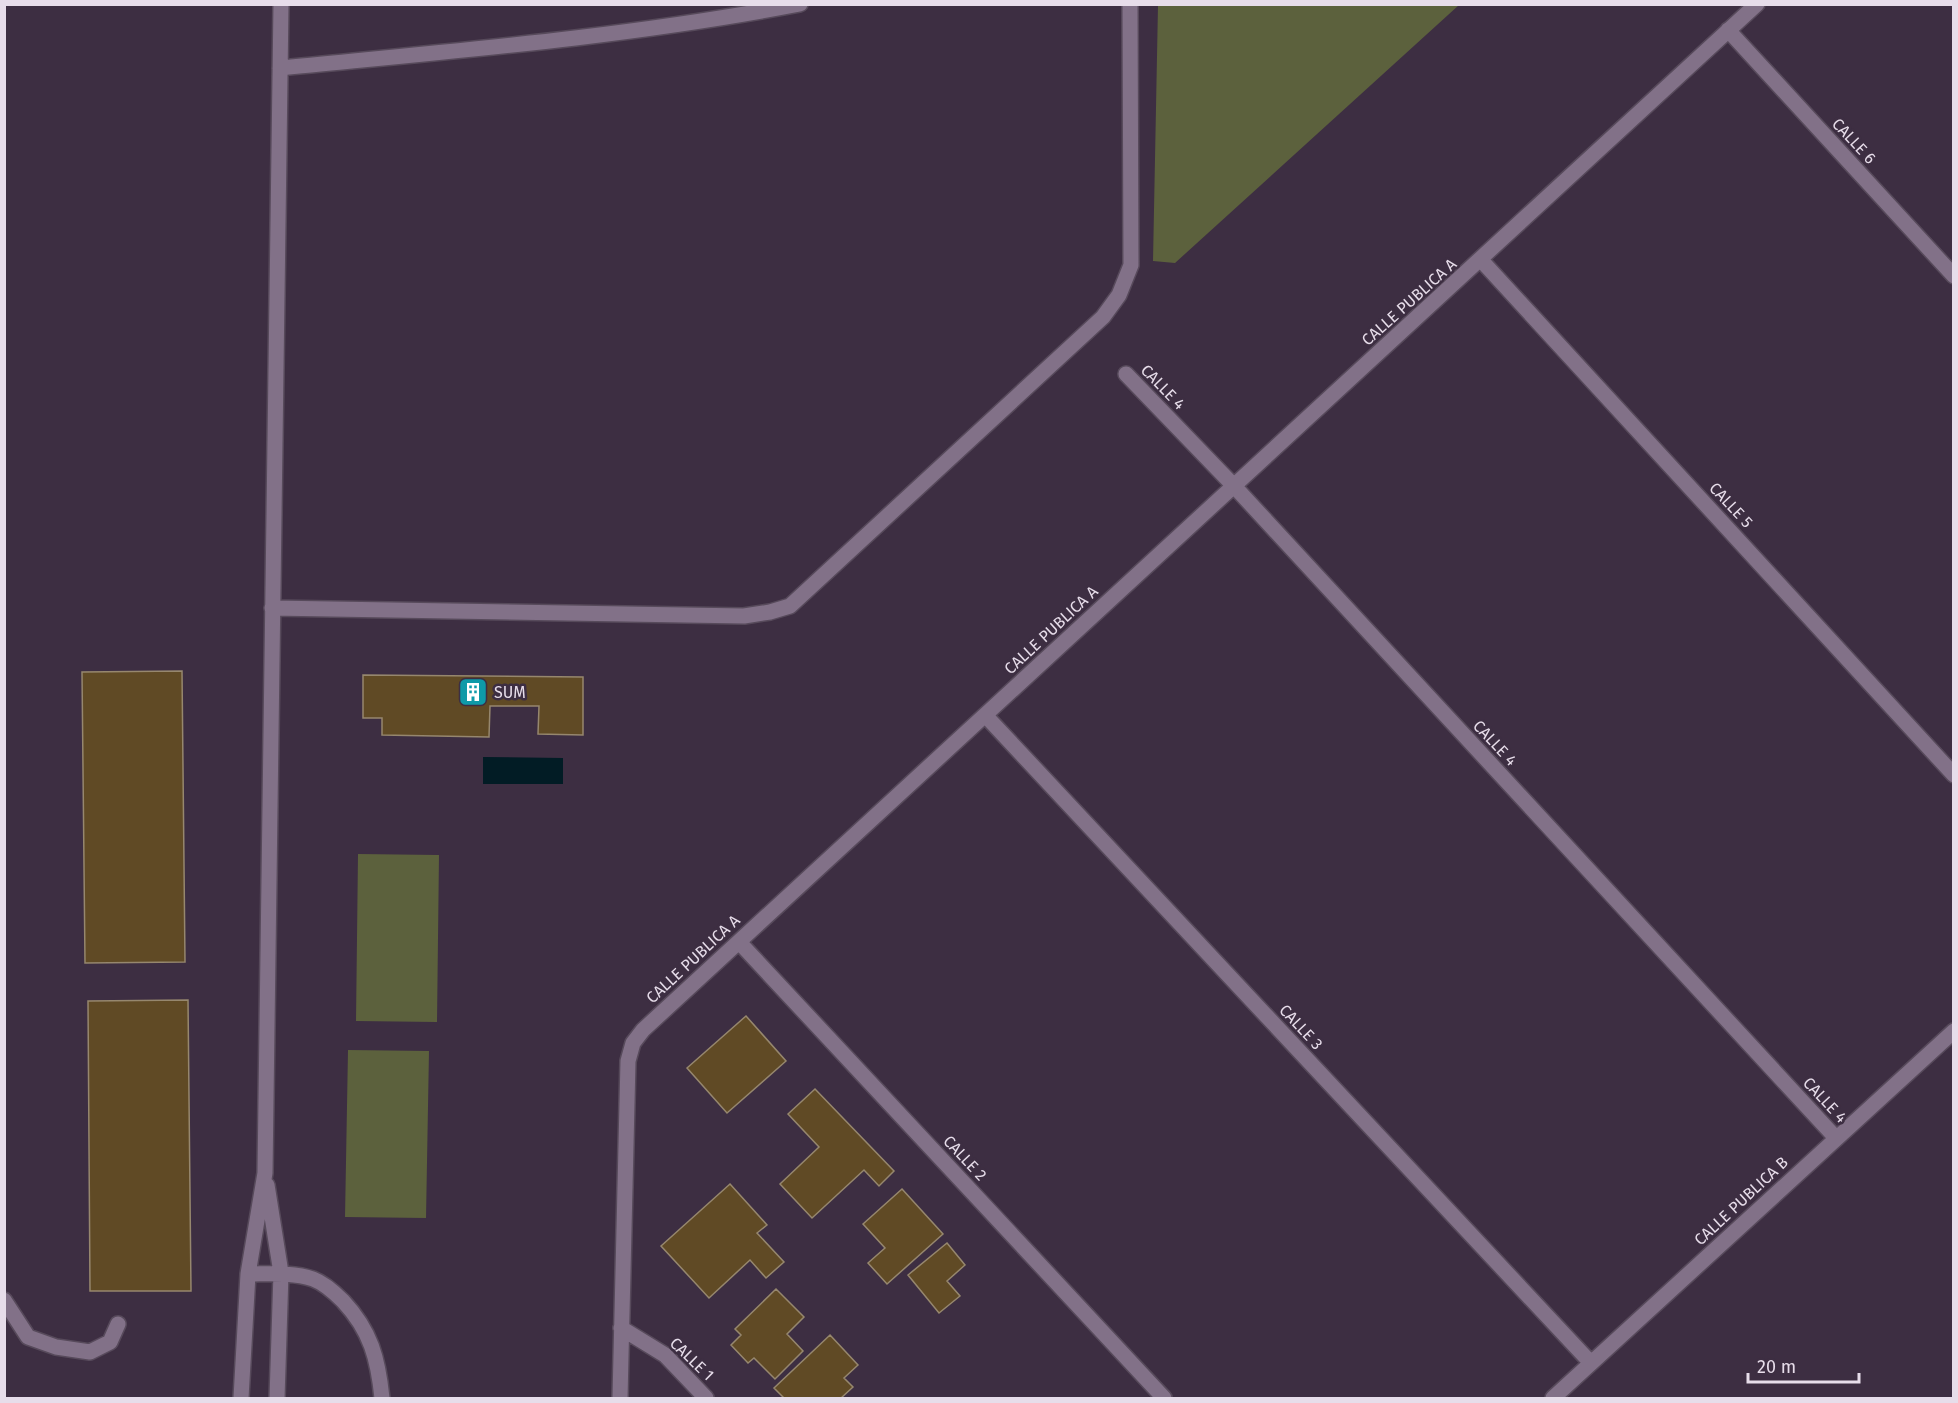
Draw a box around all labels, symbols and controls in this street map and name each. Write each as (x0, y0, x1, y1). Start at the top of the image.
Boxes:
street label: CALLE 6 (1828, 114, 1880, 168)
street label: CALLE PUBLICA A (1358, 254, 1461, 349)
street label: CALLE 4 (1137, 360, 1189, 414)
street label: CALLE 5 (1705, 478, 1757, 532)
street label: CALLE PUBLICA A (1000, 581, 1102, 678)
building icon: SUM (457, 676, 489, 708)
place label: SUM (494, 683, 526, 702)
street label: CALLE 4 (1469, 716, 1521, 770)
street label: CALLE PUBLICA A (642, 910, 744, 1007)
street label: CALLE 3 (1275, 1000, 1327, 1054)
street label: CALLE 4 (1799, 1073, 1851, 1127)
street label: CALLE 2 (939, 1131, 991, 1185)
street label: CALLE PUBLICA B (1690, 1153, 1792, 1249)
street label: CALLE 1 (666, 1333, 718, 1385)
scale bar (1748, 1346, 1859, 1384)
text: 20 m (1757, 1356, 1796, 1378)

